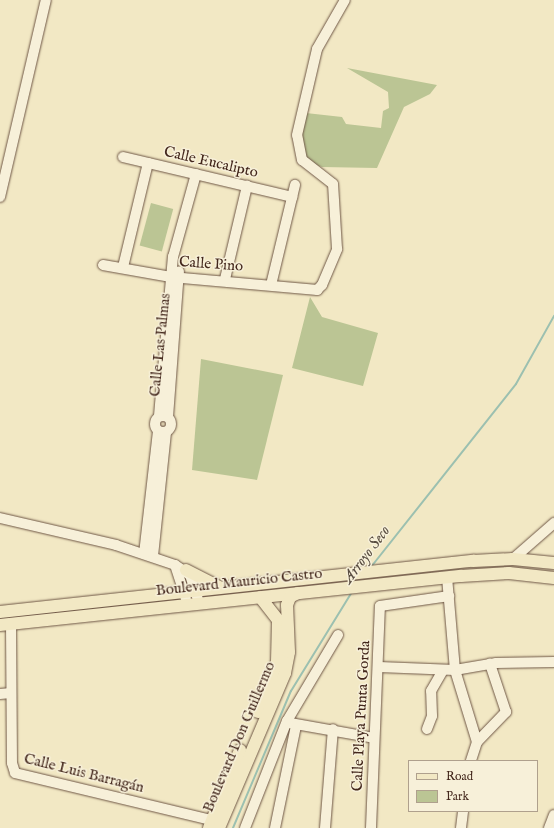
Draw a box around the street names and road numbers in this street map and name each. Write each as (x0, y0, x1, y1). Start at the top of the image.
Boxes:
street label: Calle Eucalipto (162, 142, 260, 182)
street label: Calle Pino (178, 253, 244, 275)
street label: Calle Las Palmas (146, 292, 174, 398)
street label: Boulevard Mauricio Castro (155, 564, 323, 600)
street label: Calle Playa Punta Gorda (348, 640, 374, 792)
street label: Boulevard Don Guillermo (199, 659, 279, 815)
street label: Calle Luis Barragán (22, 749, 146, 797)

